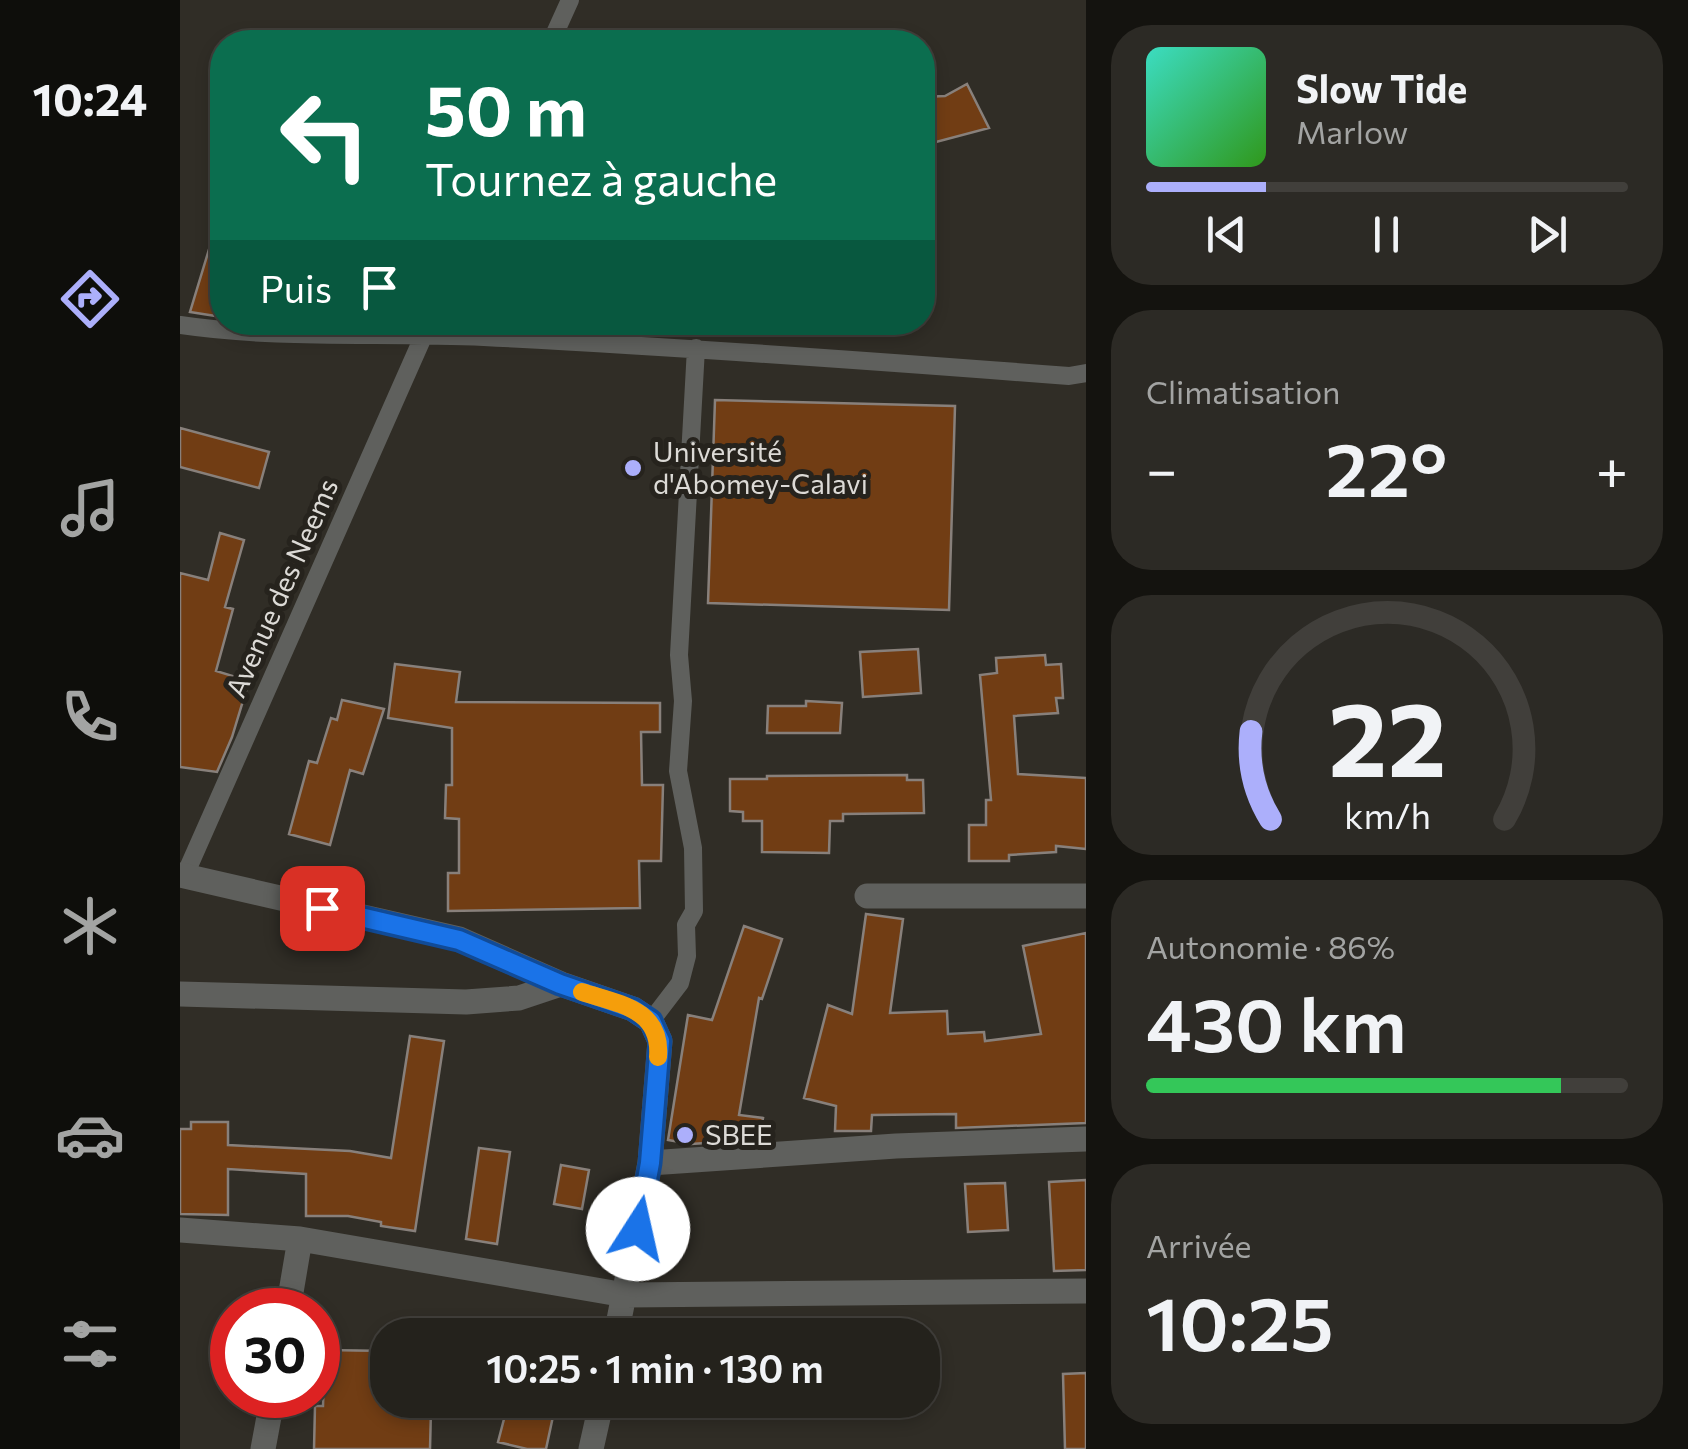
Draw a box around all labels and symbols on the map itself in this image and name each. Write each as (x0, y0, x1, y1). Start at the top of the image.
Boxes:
place label: Université d'Abomey-Calavi (653, 434, 868, 500)
marker: Université d'Abomey-Calavi (622, 457, 644, 479)
street label: Avenue des Neems (218, 473, 345, 702)
pin (280, 866, 365, 951)
place label: SBEE (705, 1117, 773, 1151)
marker: SBEE (674, 1124, 696, 1146)
position arrow (586, 1177, 690, 1281)
speed limit sign: 30 (210, 1288, 340, 1418)

